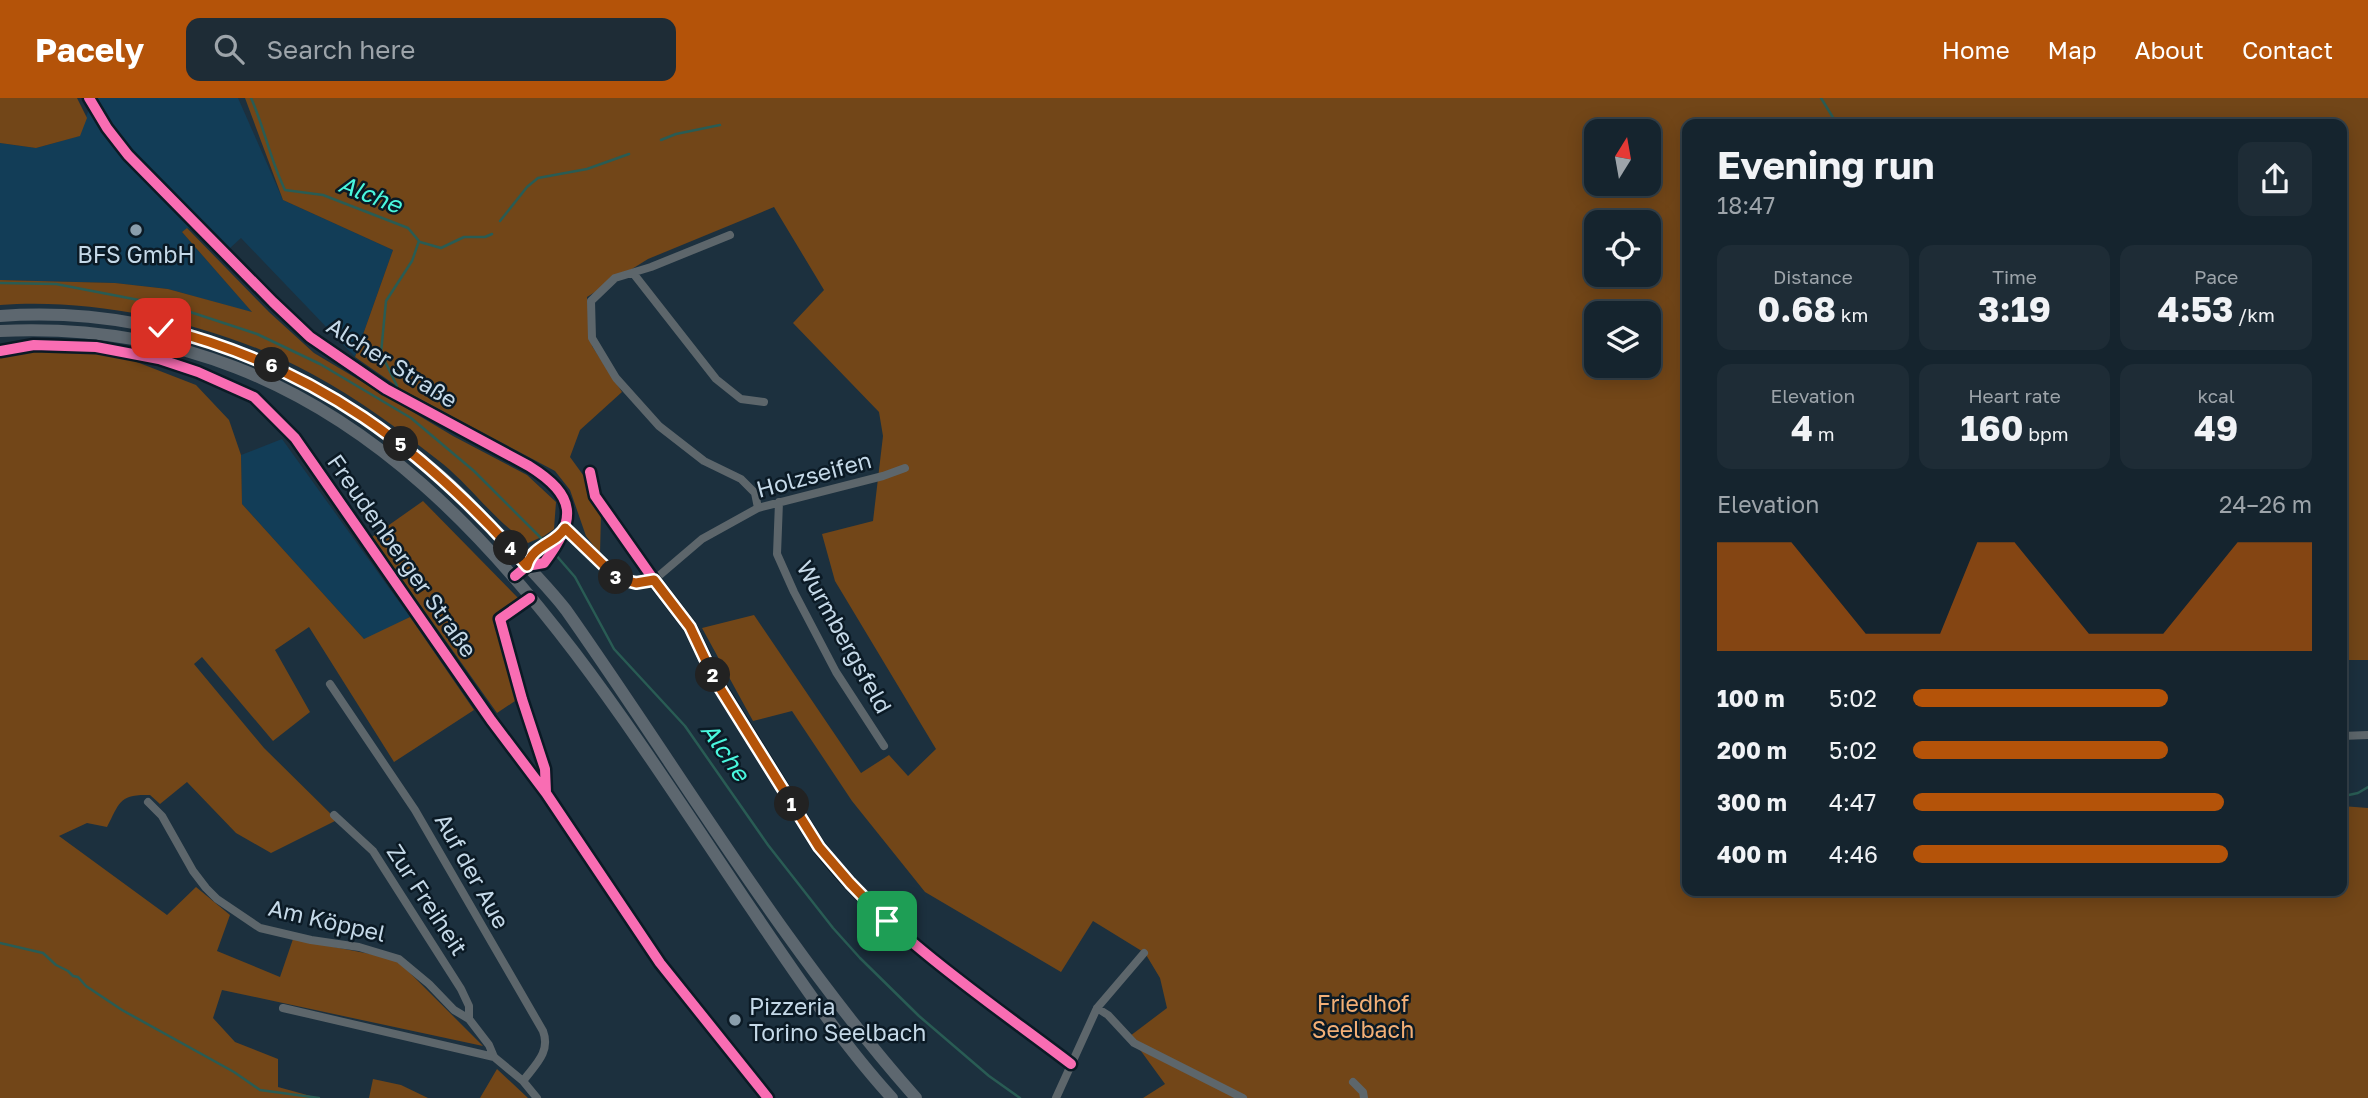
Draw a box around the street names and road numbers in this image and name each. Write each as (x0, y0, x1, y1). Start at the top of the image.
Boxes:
street label: Alcher Straße (322, 311, 463, 413)
street label: Holzseifen (753, 445, 874, 503)
street label: Freudenberger Straße (322, 448, 484, 662)
street label: Wurmbergsfeld (791, 555, 898, 718)
street label: Auf der Aue (430, 808, 516, 933)
street label: Zur Freiheit (382, 839, 474, 960)
street label: Am Köppel (266, 893, 389, 947)

